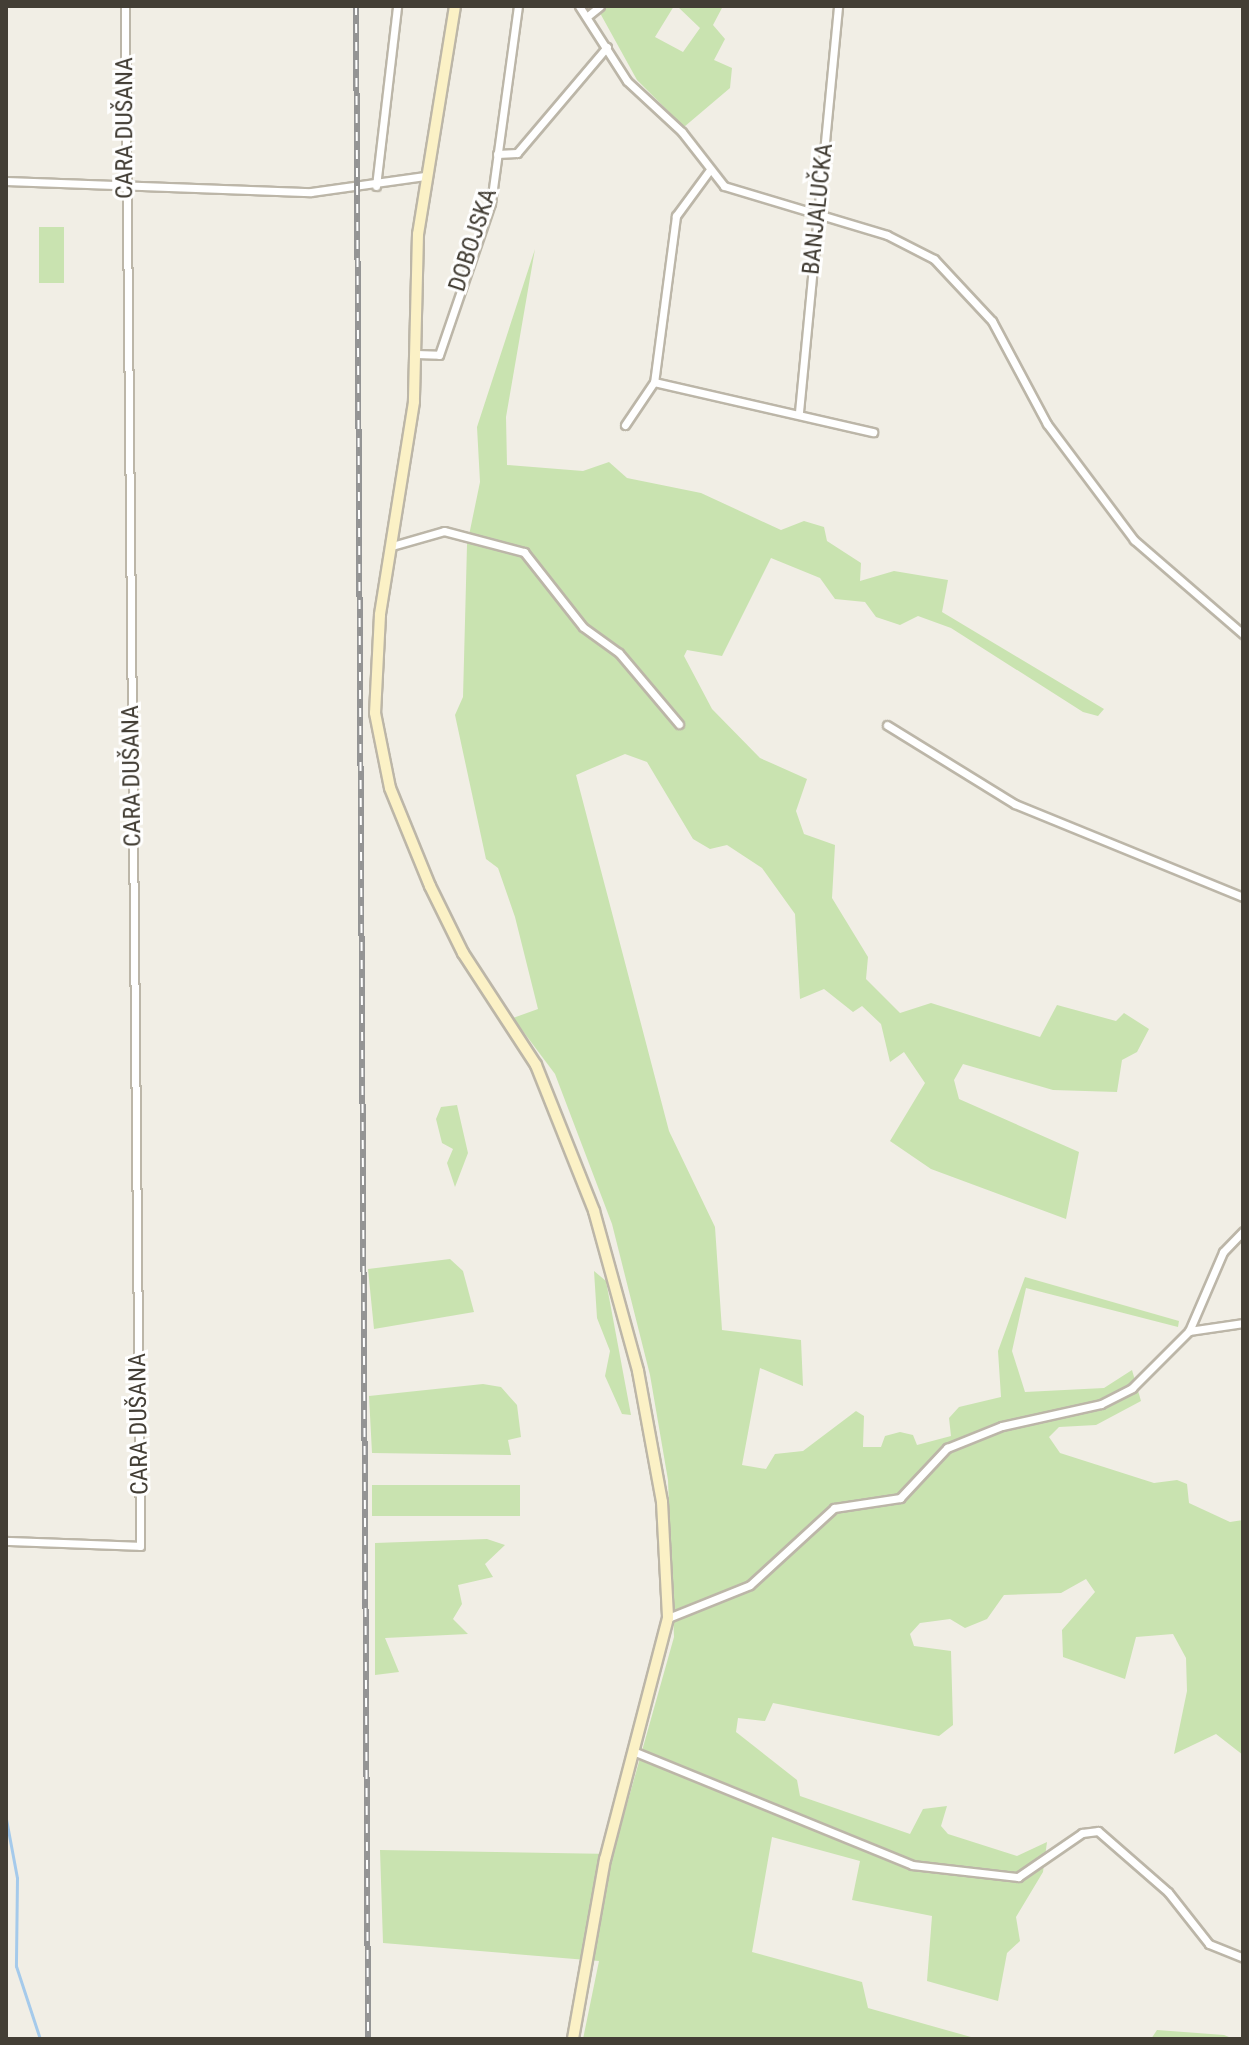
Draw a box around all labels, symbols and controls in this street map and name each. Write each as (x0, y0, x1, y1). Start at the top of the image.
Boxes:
street label: CARA DUŠANA (111, 57, 139, 199)
street label: BANJALUČKA (797, 142, 839, 276)
street label: DOBOJSKA (443, 185, 503, 295)
street label: CARA DUŠANA (116, 705, 148, 847)
street label: CARA DUŠANA (123, 1353, 155, 1495)

